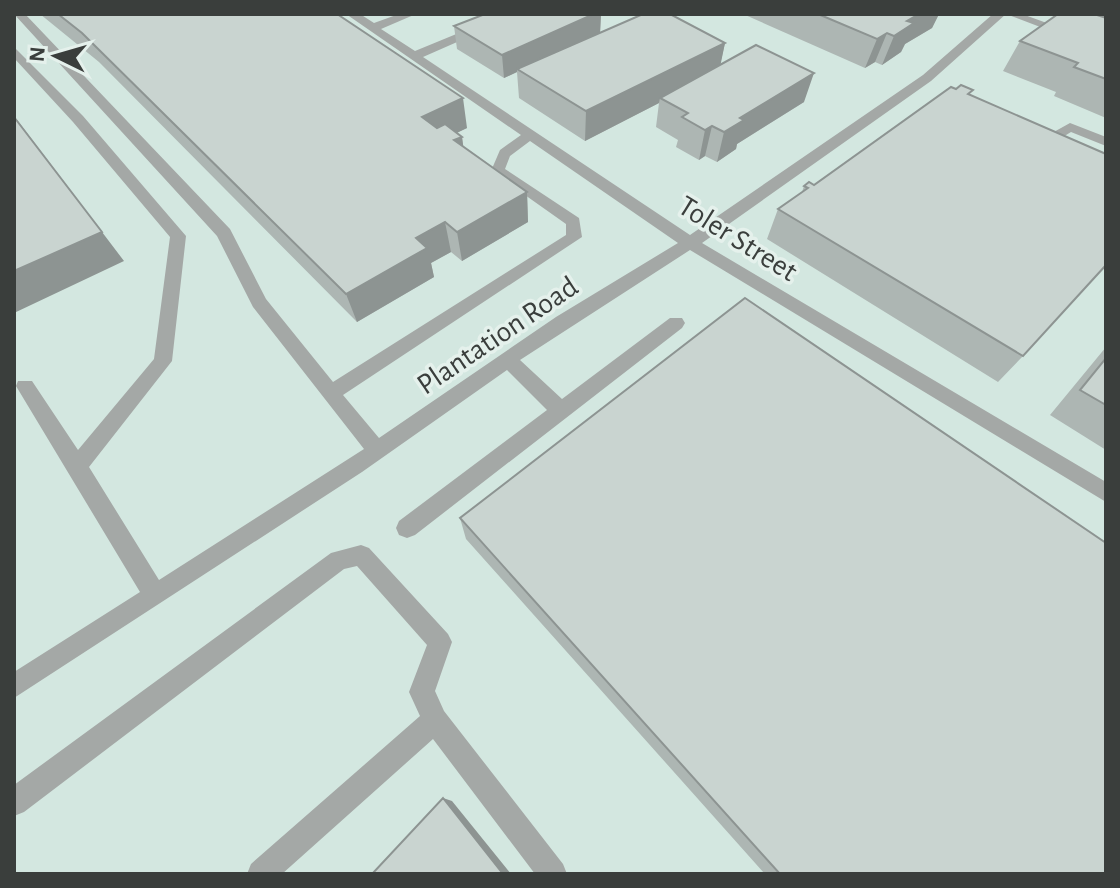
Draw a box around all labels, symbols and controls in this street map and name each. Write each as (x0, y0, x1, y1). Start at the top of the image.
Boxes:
north arrow (16, 16, 96, 96)
text: N (25, 46, 49, 63)
street label: Toler Street (673, 191, 803, 287)
street label: Plantation Road (412, 271, 583, 401)

